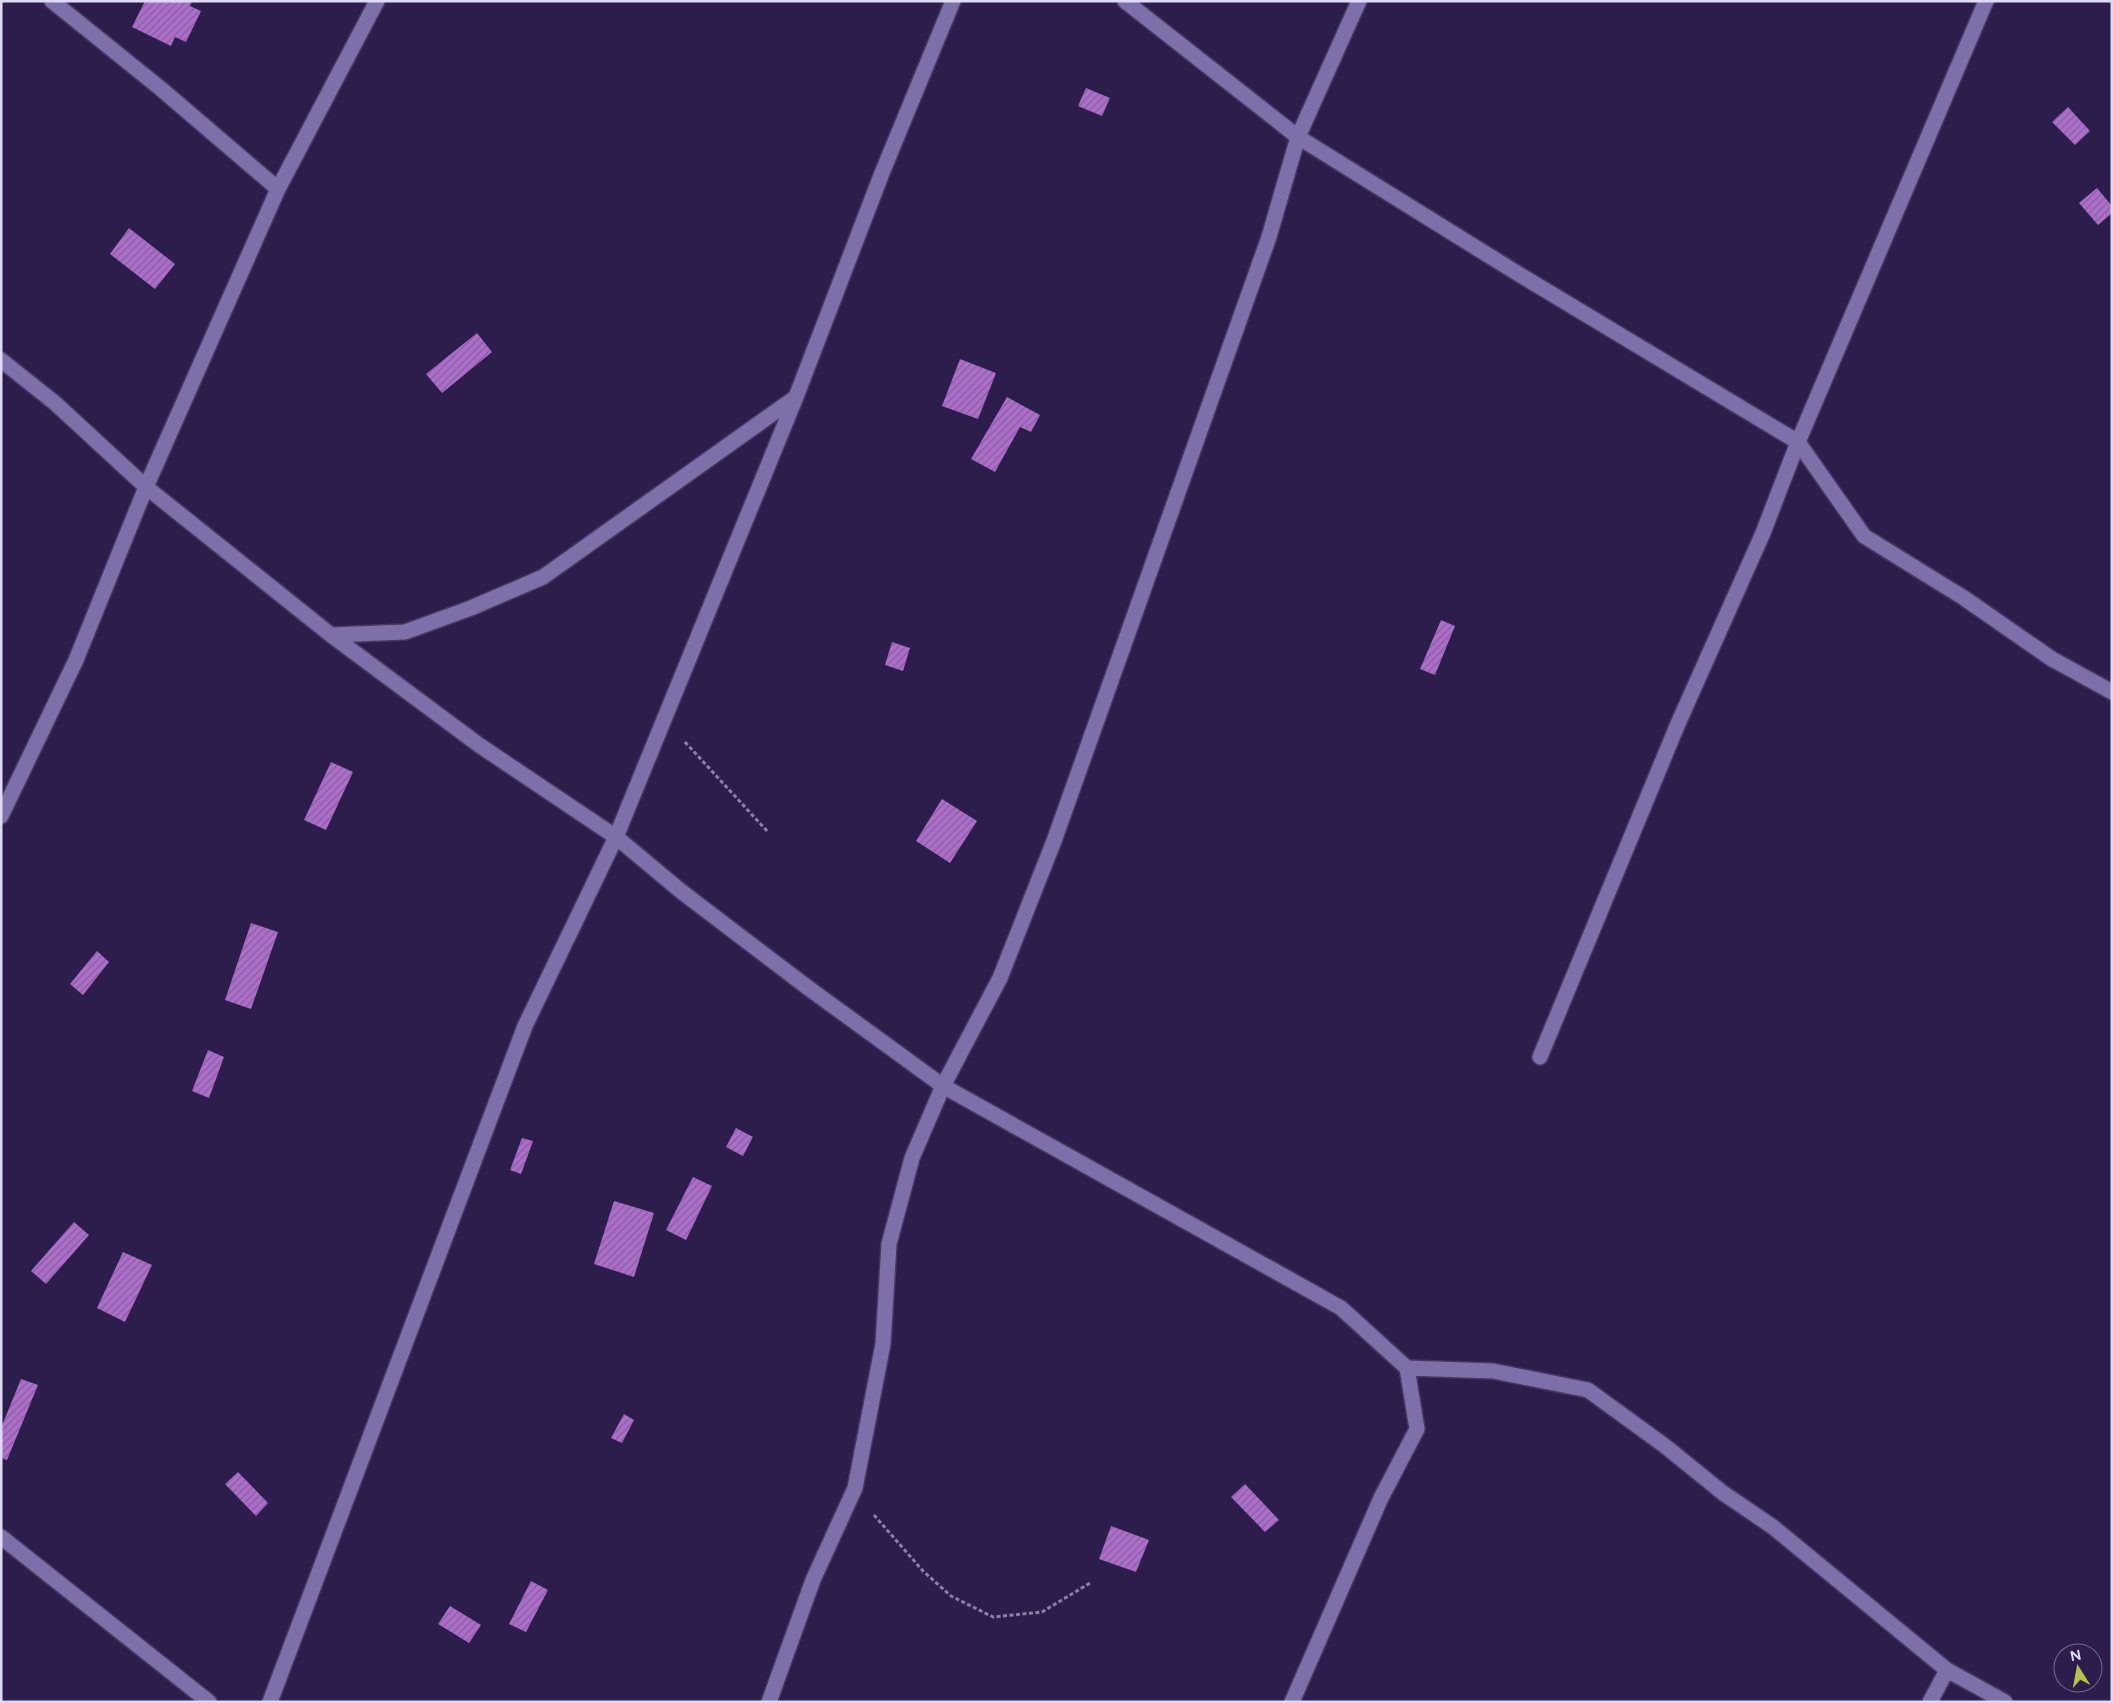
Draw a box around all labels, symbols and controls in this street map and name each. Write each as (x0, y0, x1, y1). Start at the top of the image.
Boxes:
north arrow (2053, 1643, 2103, 1693)
text: N (2069, 1646, 2083, 1665)

